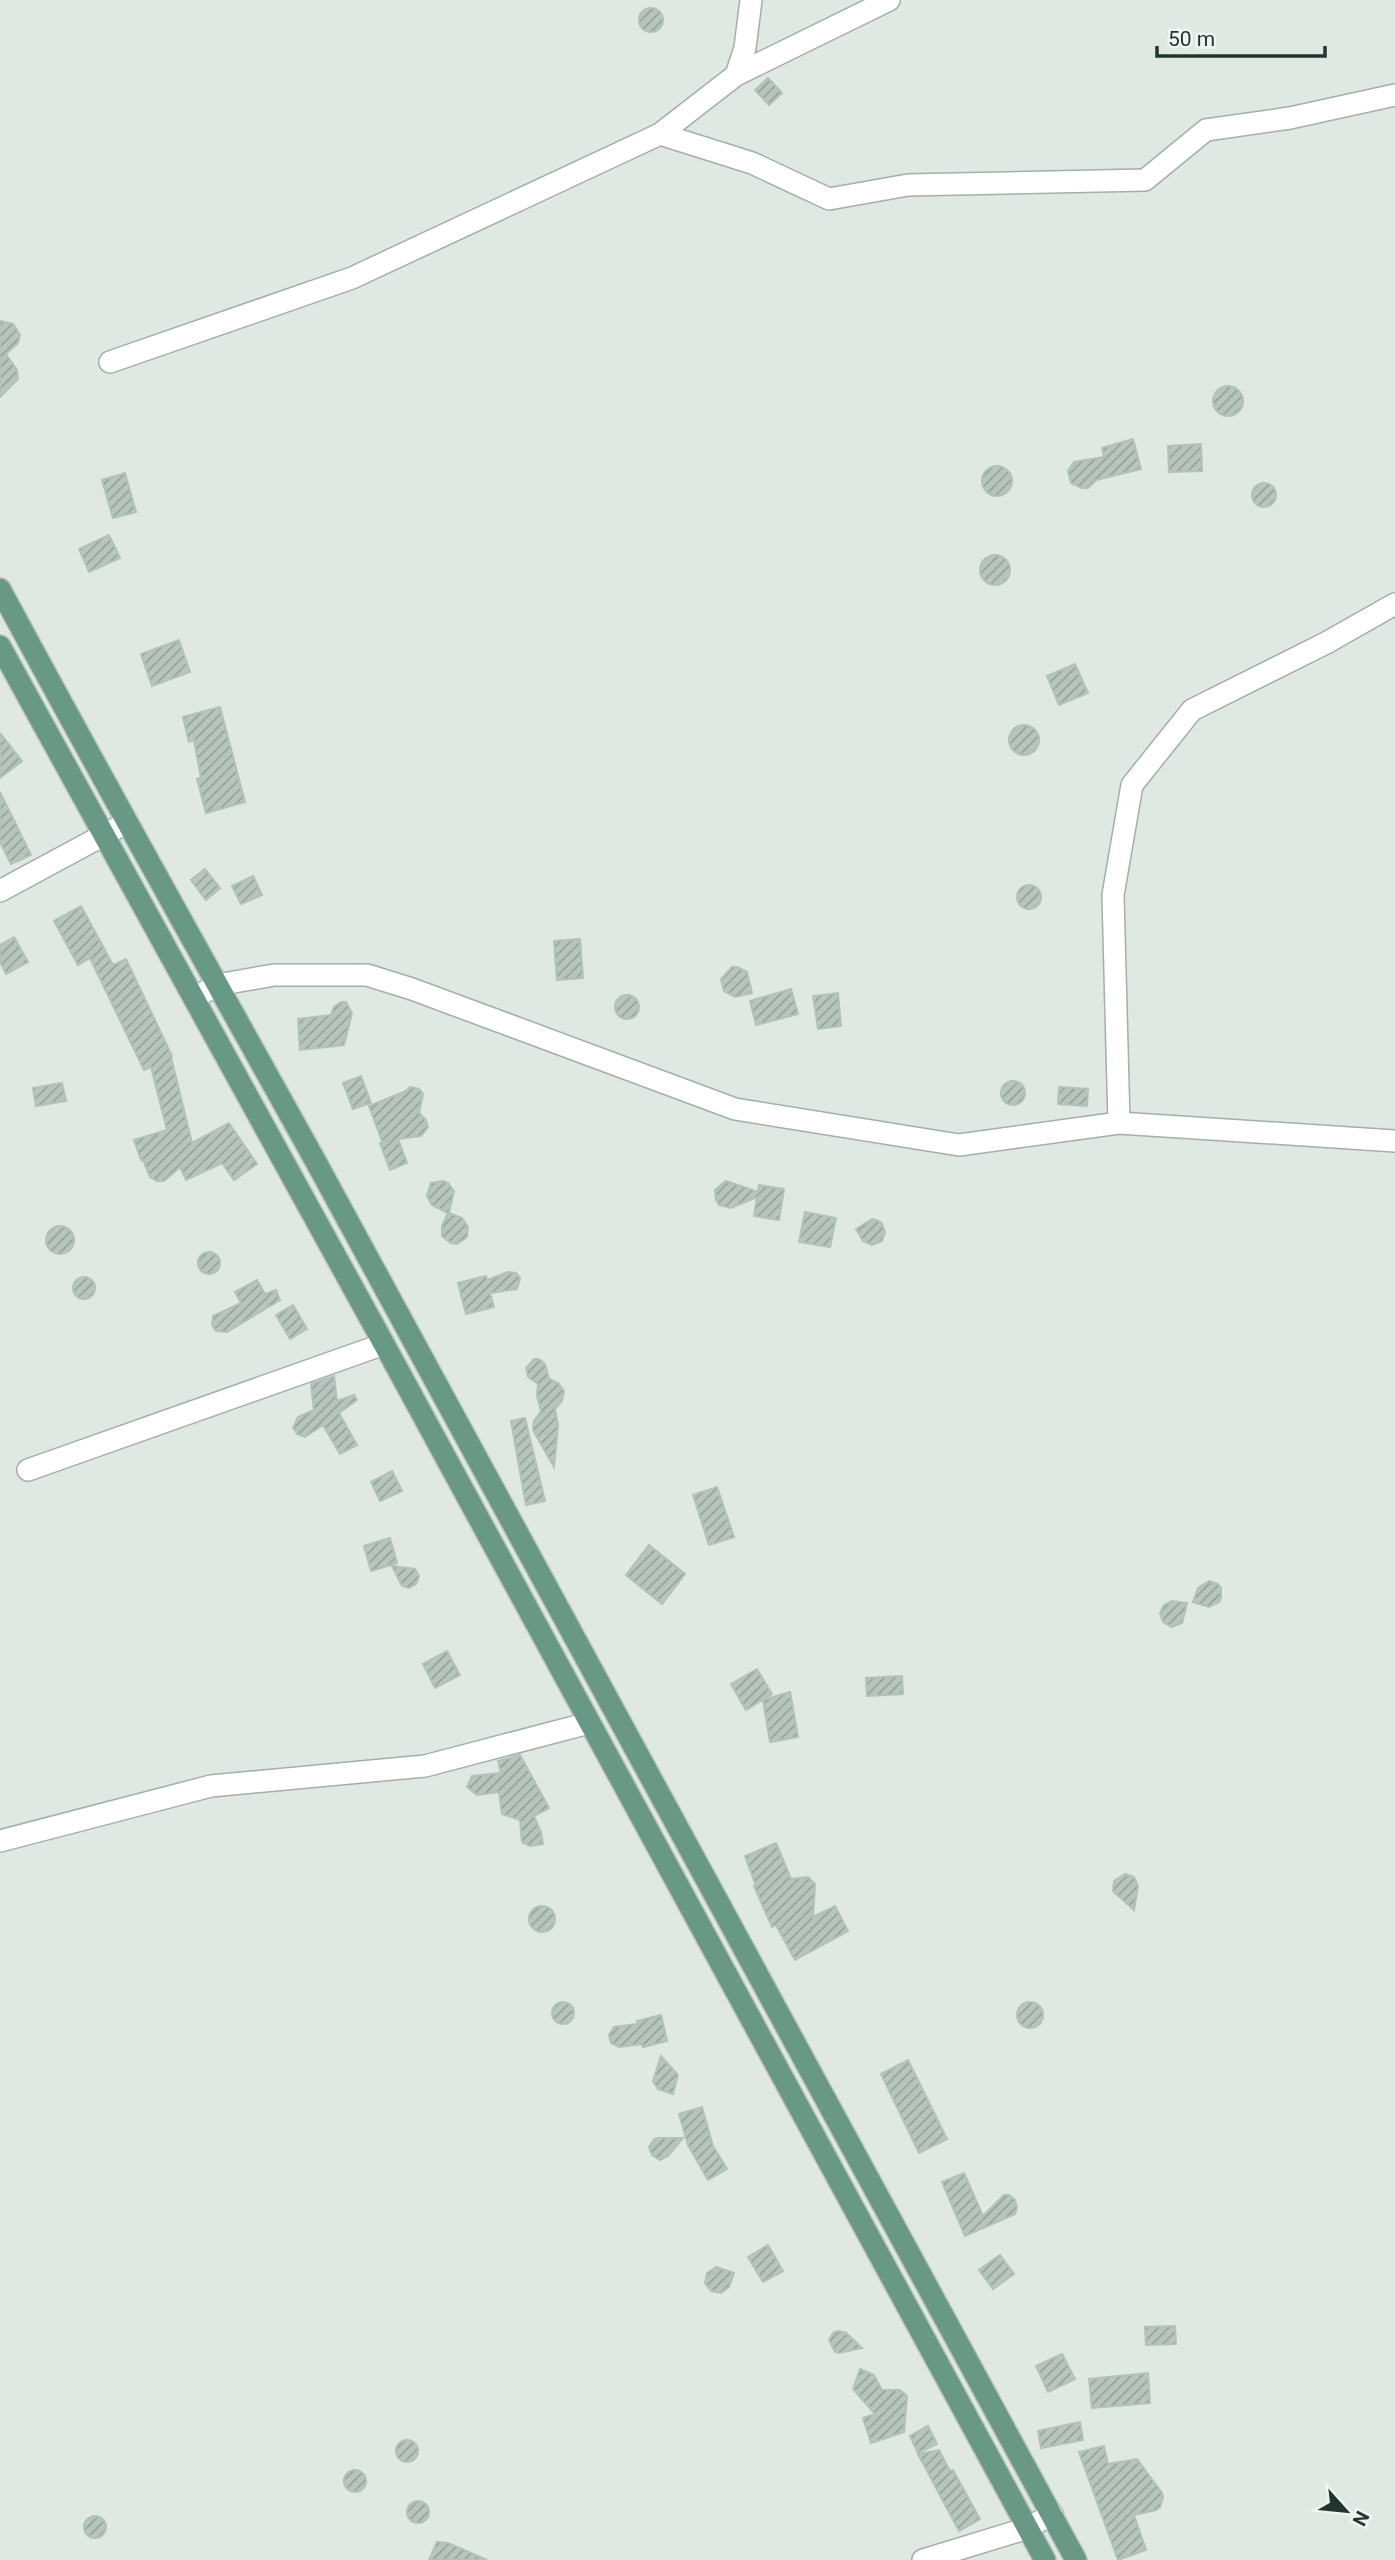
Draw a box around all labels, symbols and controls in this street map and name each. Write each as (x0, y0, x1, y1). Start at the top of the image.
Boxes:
scale bar (1157, 14, 1325, 58)
text: 50 m (1168, 27, 1215, 51)
north arrow (1311, 2476, 1381, 2546)
text: N (1347, 2507, 1374, 2530)

